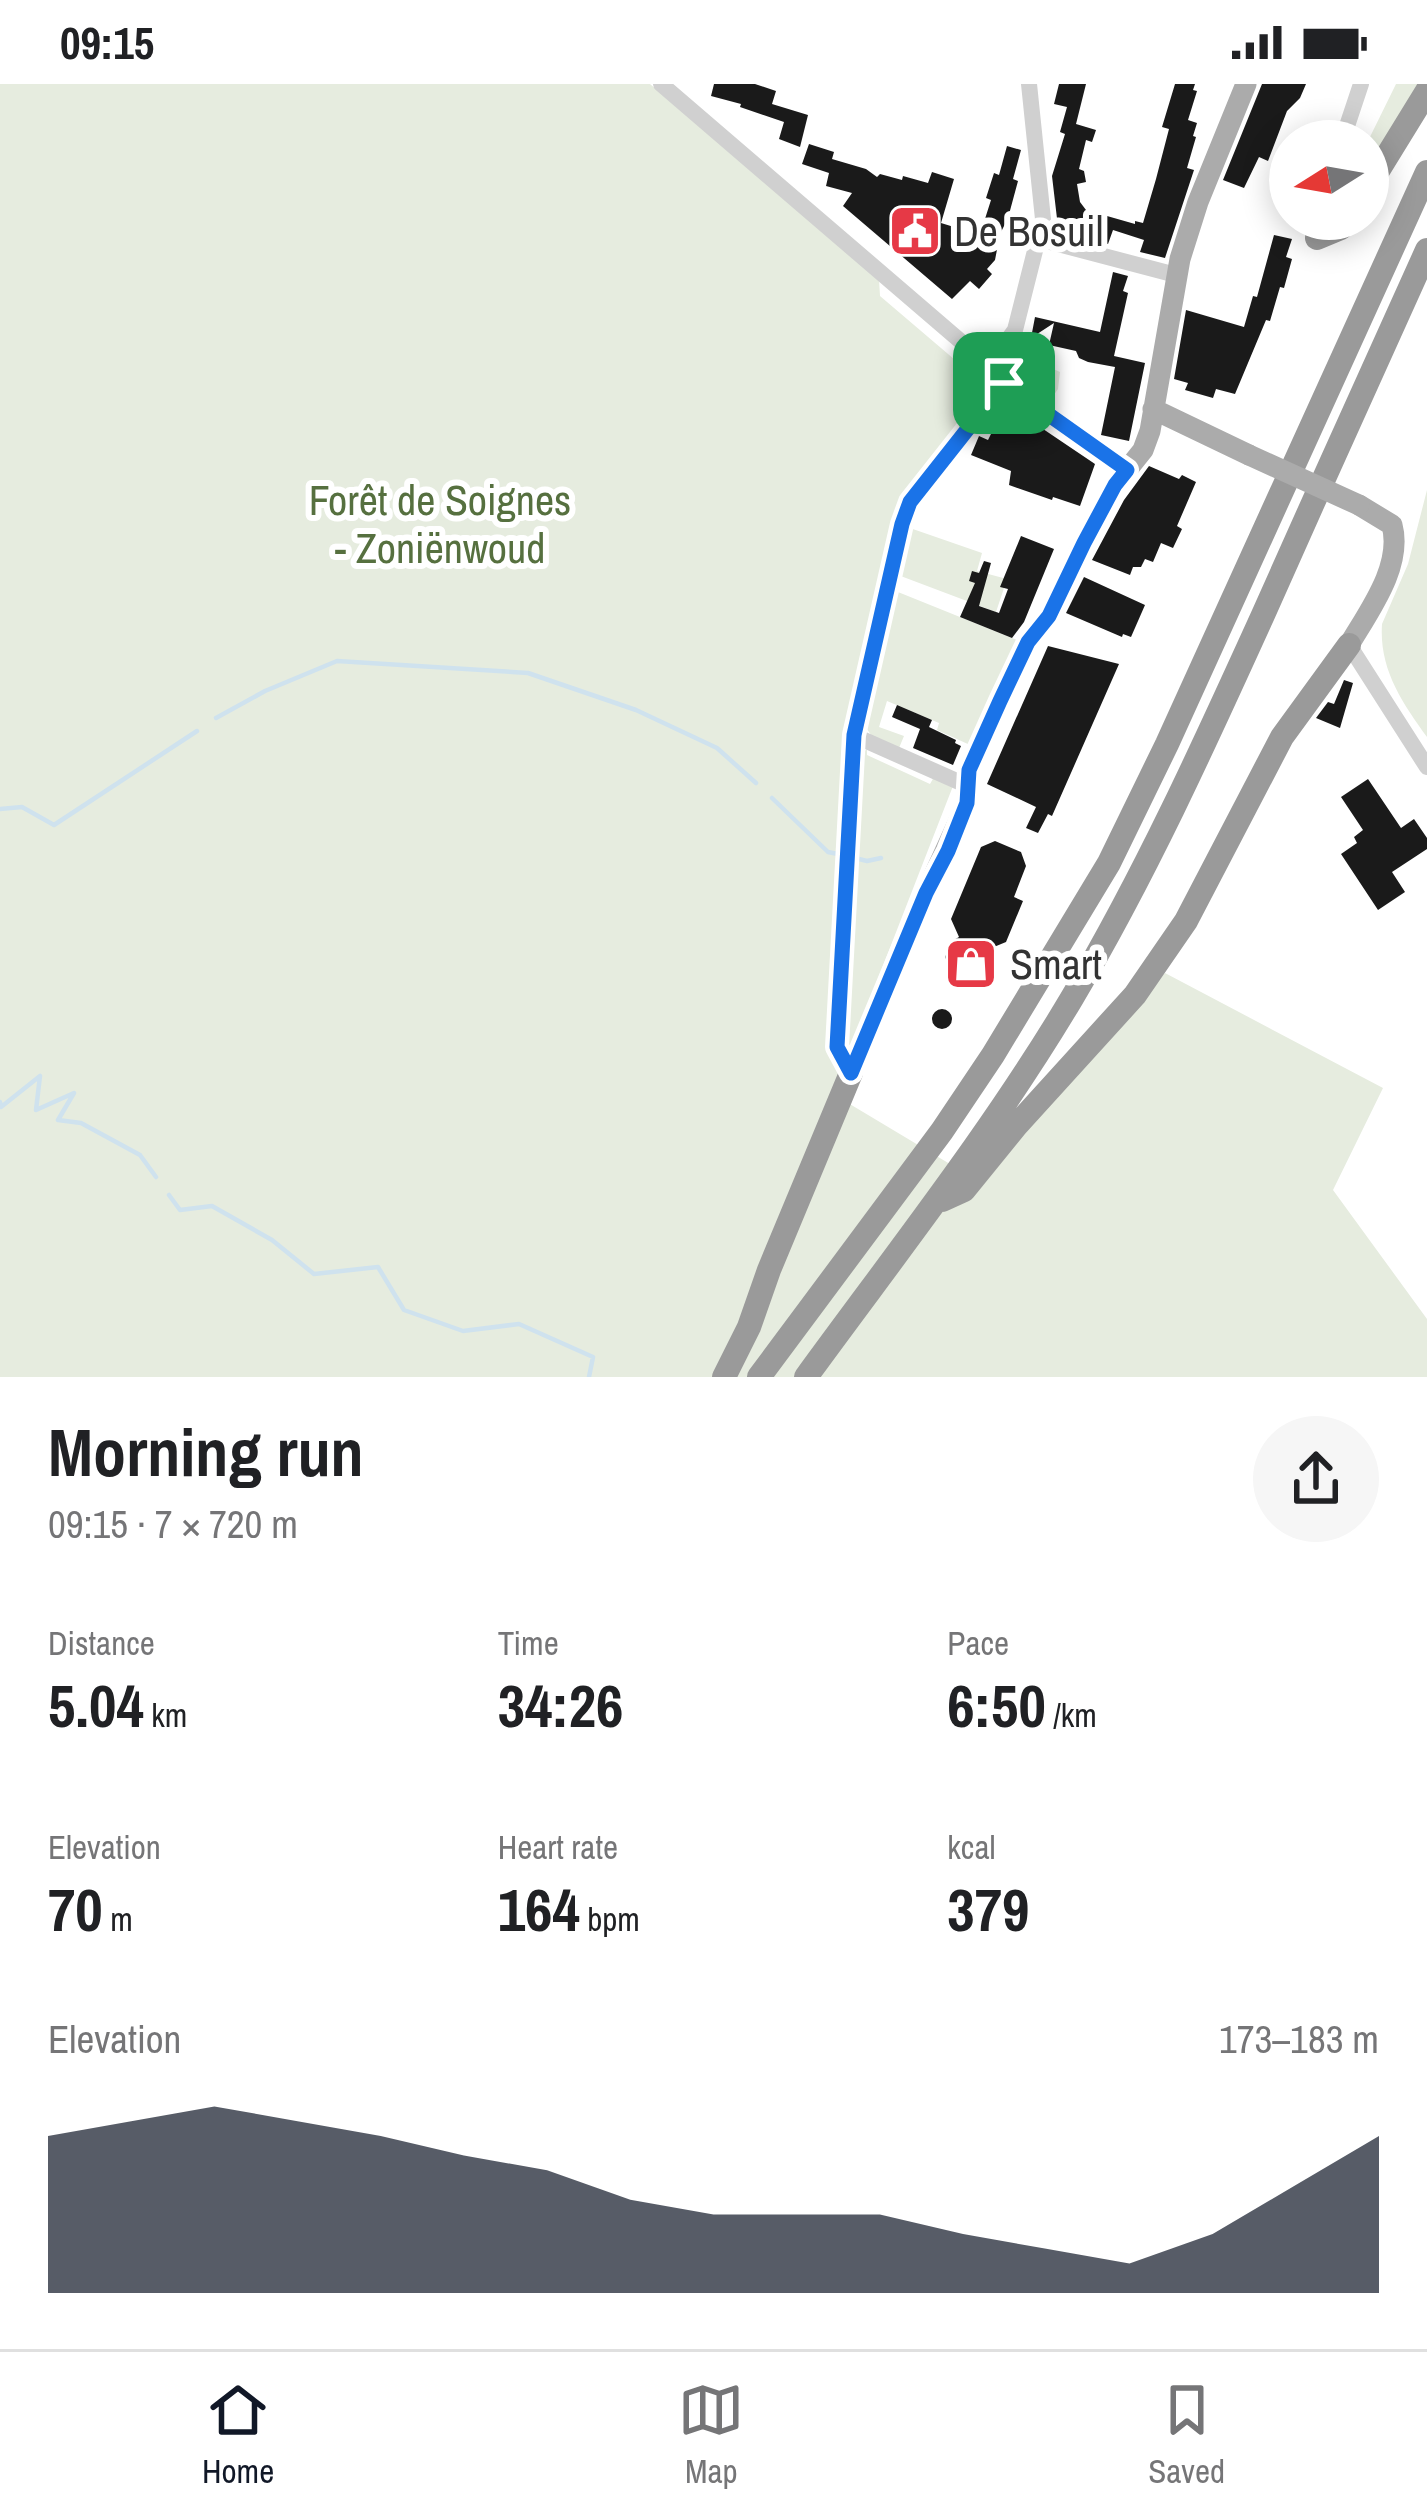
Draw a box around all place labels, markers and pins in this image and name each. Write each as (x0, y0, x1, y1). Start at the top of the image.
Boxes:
public building icon: De Bosuil (887, 203, 943, 259)
place label: De Bosuil (954, 203, 1103, 259)
pin (953, 332, 1055, 434)
shop icon: Smart (943, 936, 999, 992)
place label: Smart (1010, 936, 1102, 992)

